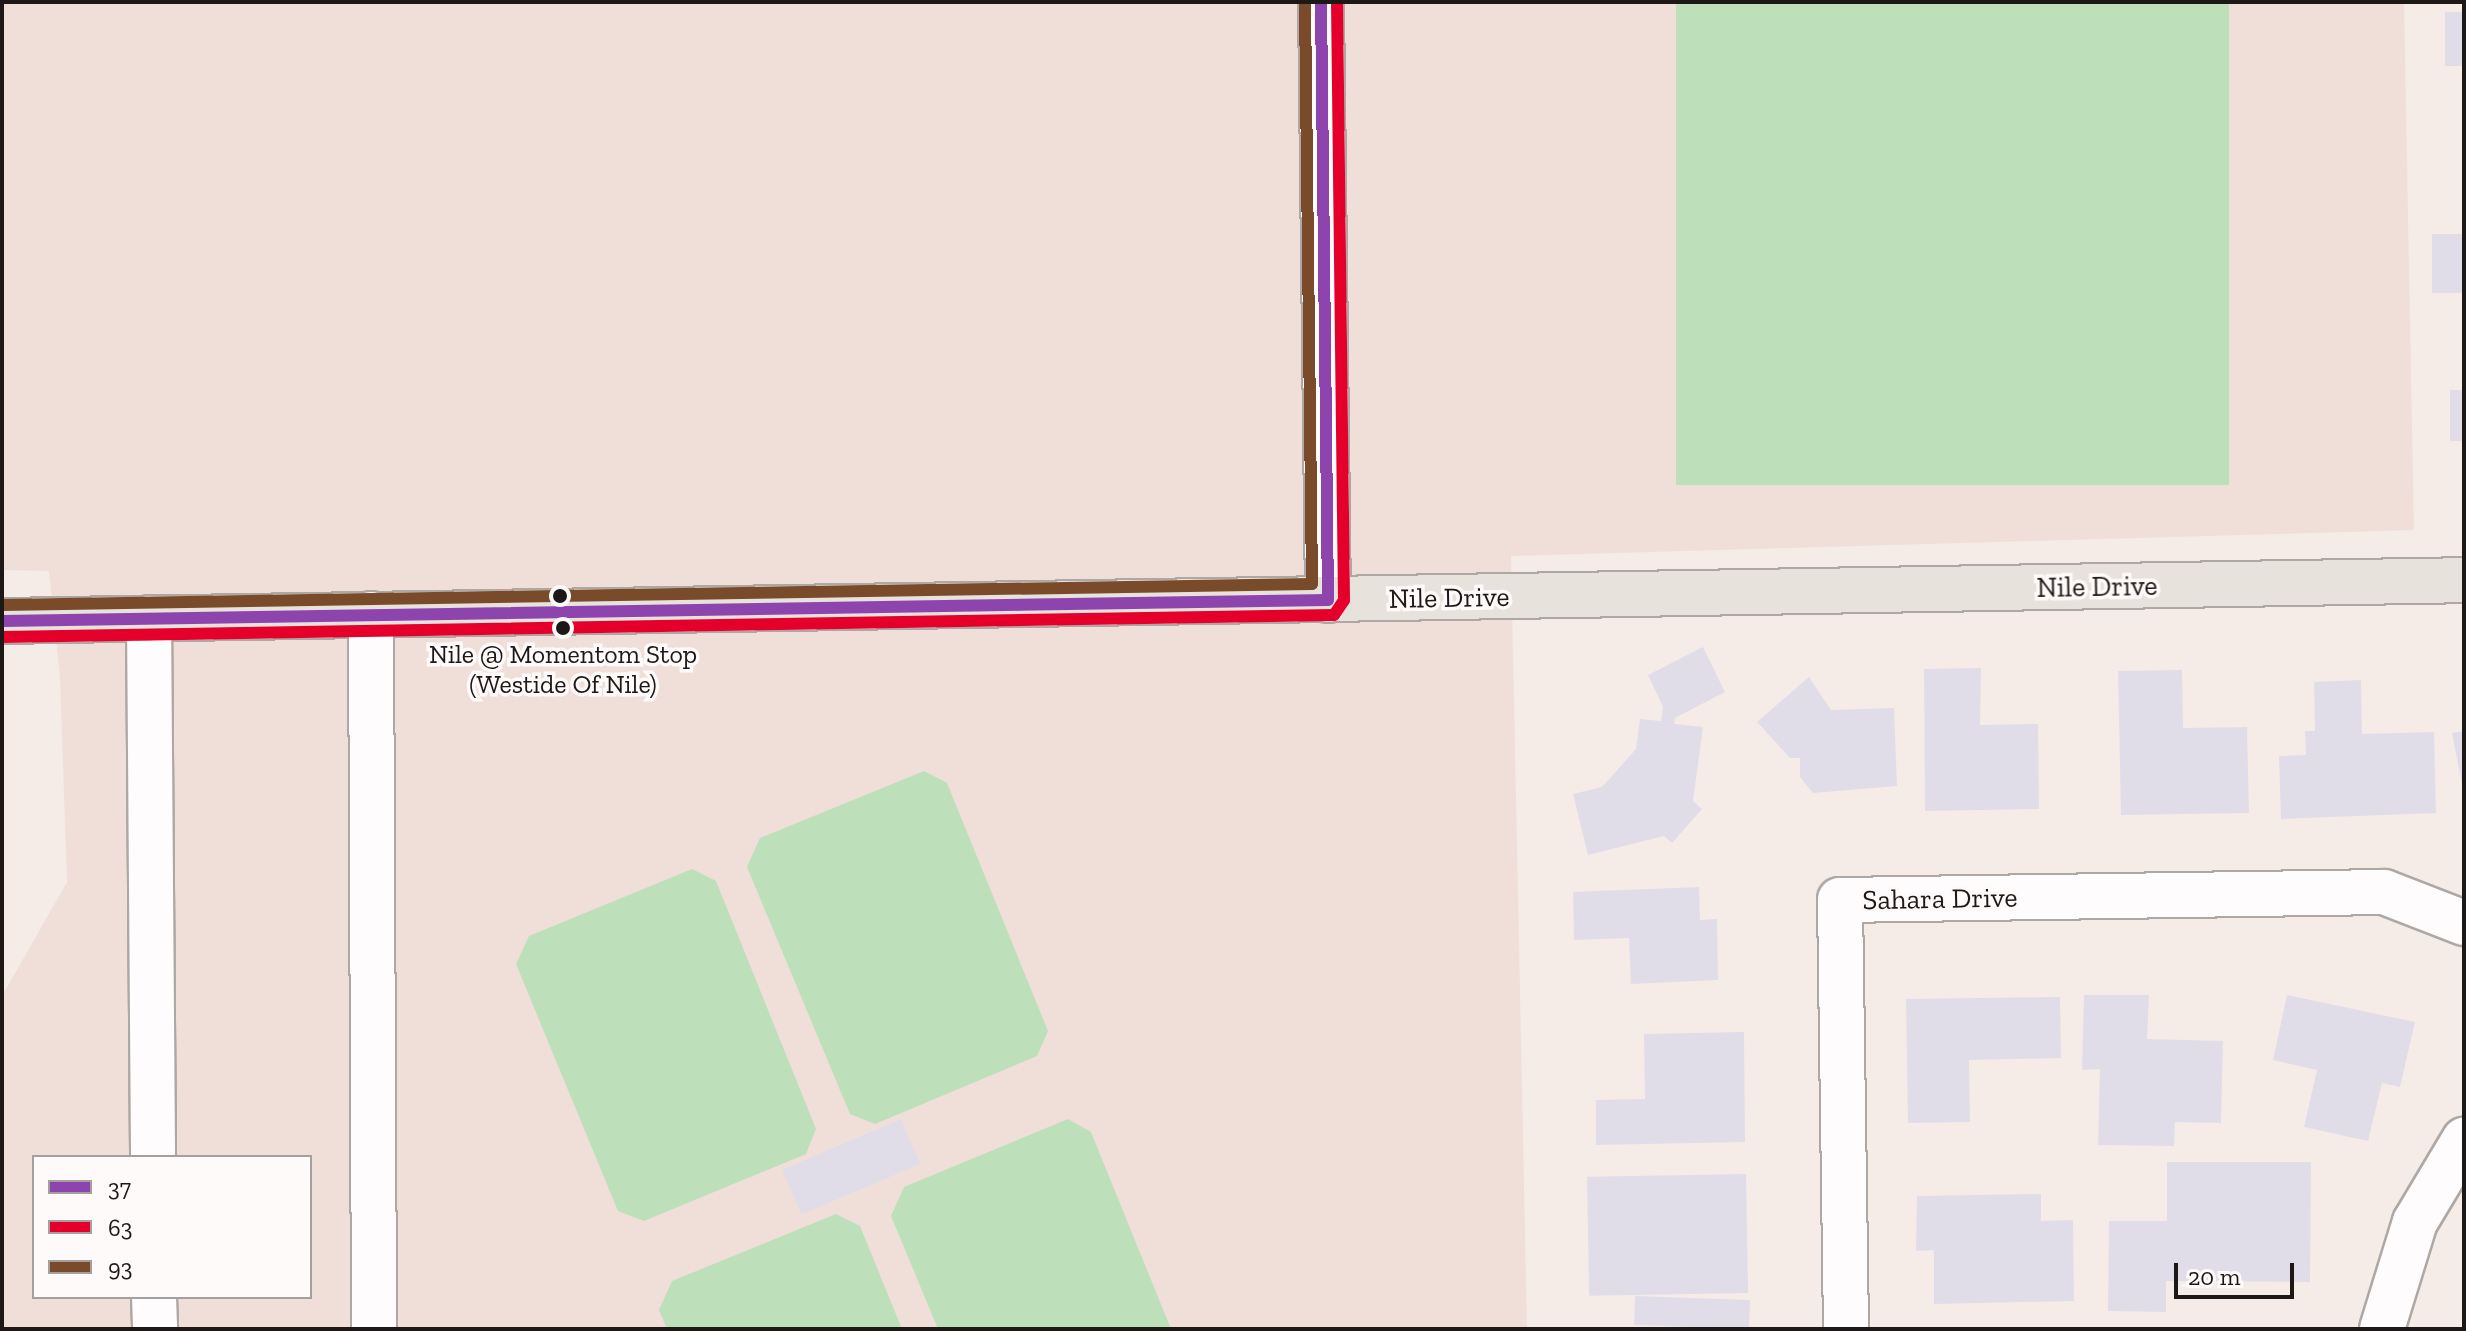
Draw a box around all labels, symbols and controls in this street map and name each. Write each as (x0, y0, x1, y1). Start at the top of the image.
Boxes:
street label: Nile Drive (2036, 569, 2158, 605)
street label: Nile Drive (1388, 580, 1510, 616)
unlabelled marker (552, 588, 568, 604)
marker: Nile @ Momentom Stop (Westide Of Nile) (555, 620, 571, 636)
place label: Nile @ Momentom Stop (Westide Of Nile) (429, 639, 697, 700)
street label: Sahara Drive (1862, 881, 2018, 917)
legend (32, 1155, 312, 1299)
text: 37 (108, 1173, 131, 1202)
text: 63 (108, 1213, 132, 1242)
scale bar (2178, 1247, 2298, 1297)
text: 93 (108, 1253, 132, 1282)
text: 20 m (2188, 1262, 2240, 1291)

